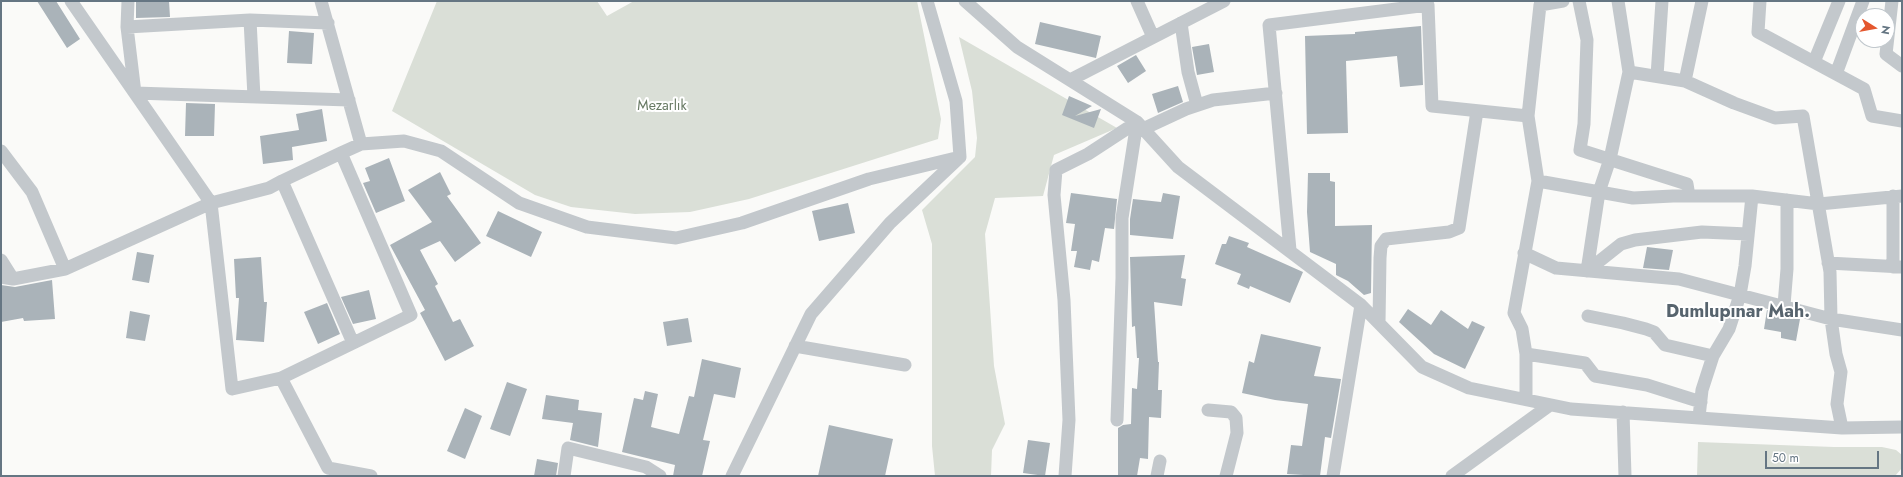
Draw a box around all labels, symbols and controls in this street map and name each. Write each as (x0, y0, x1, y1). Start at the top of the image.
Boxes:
north arrow (1855, 8, 1895, 48)
text: N (1877, 24, 1894, 36)
park label: Mezarlık (637, 99, 687, 115)
district label: Dumlupınar Mah. (1666, 302, 1810, 324)
scale bar (1767, 443, 1881, 469)
text: 50 m (1772, 449, 1799, 467)

